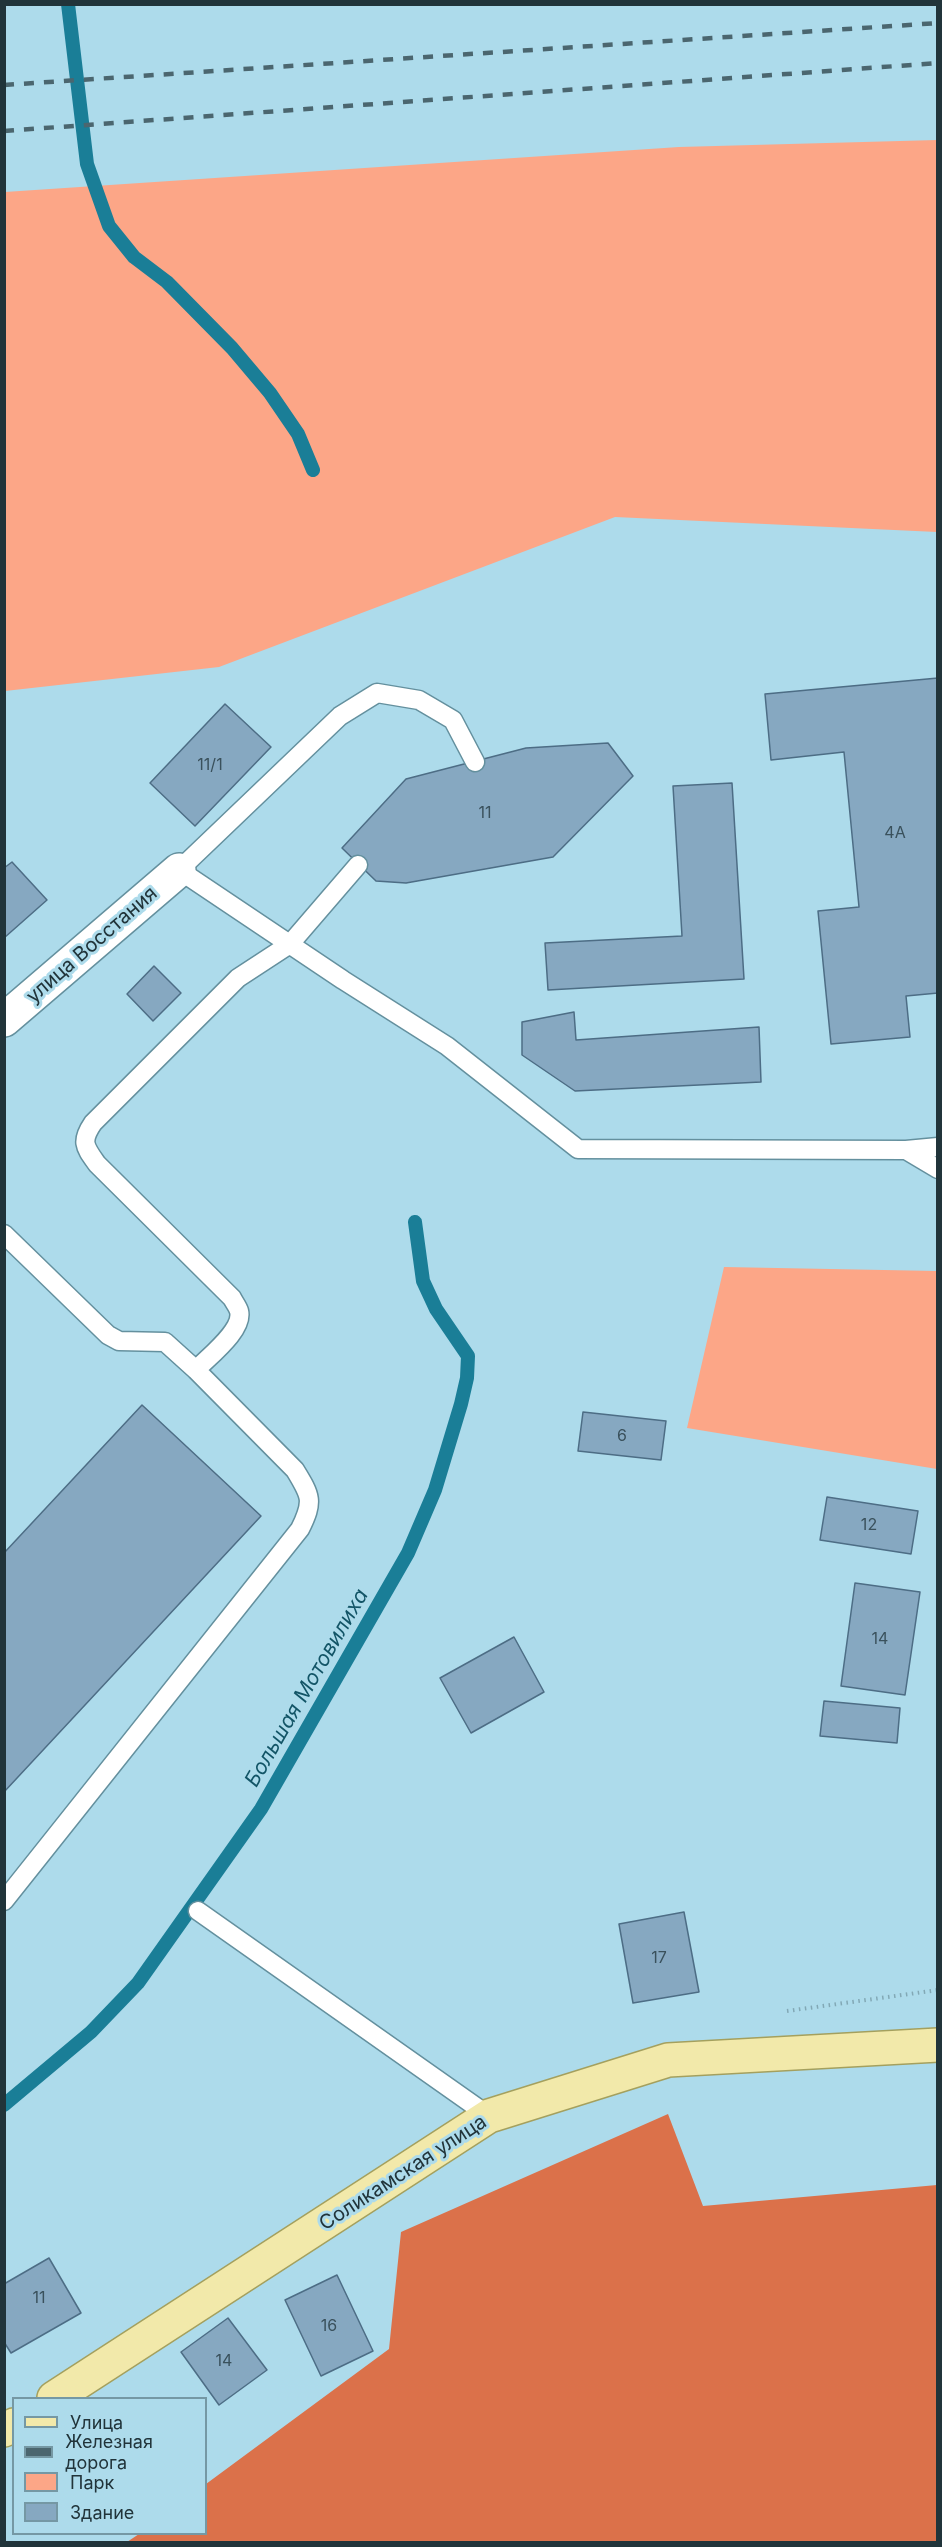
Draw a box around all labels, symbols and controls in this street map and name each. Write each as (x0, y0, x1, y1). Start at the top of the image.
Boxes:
house number: 11/1 (197, 755, 223, 775)
house number: 11 (478, 803, 492, 823)
house number: 4А (884, 823, 906, 843)
street label: улица Восстания (22, 882, 162, 1008)
house number: 6 (617, 1426, 627, 1446)
house number: 12 (861, 1515, 877, 1535)
water label: Большая Мотовилиха (240, 1585, 374, 1791)
house number: 14 (872, 1629, 888, 1649)
house number: 17 (651, 1948, 667, 1968)
street label: Соликамская улица (315, 2110, 491, 2236)
house number: 11 (32, 2288, 46, 2308)
house number: 16 (321, 2316, 337, 2336)
house number: 14 (216, 2351, 232, 2371)
legend (12, 2397, 207, 2535)
text: Улица (70, 2412, 123, 2433)
text: Железная дорога (65, 2431, 153, 2473)
text: Парк (70, 2472, 114, 2493)
text: Здание (70, 2502, 134, 2523)

